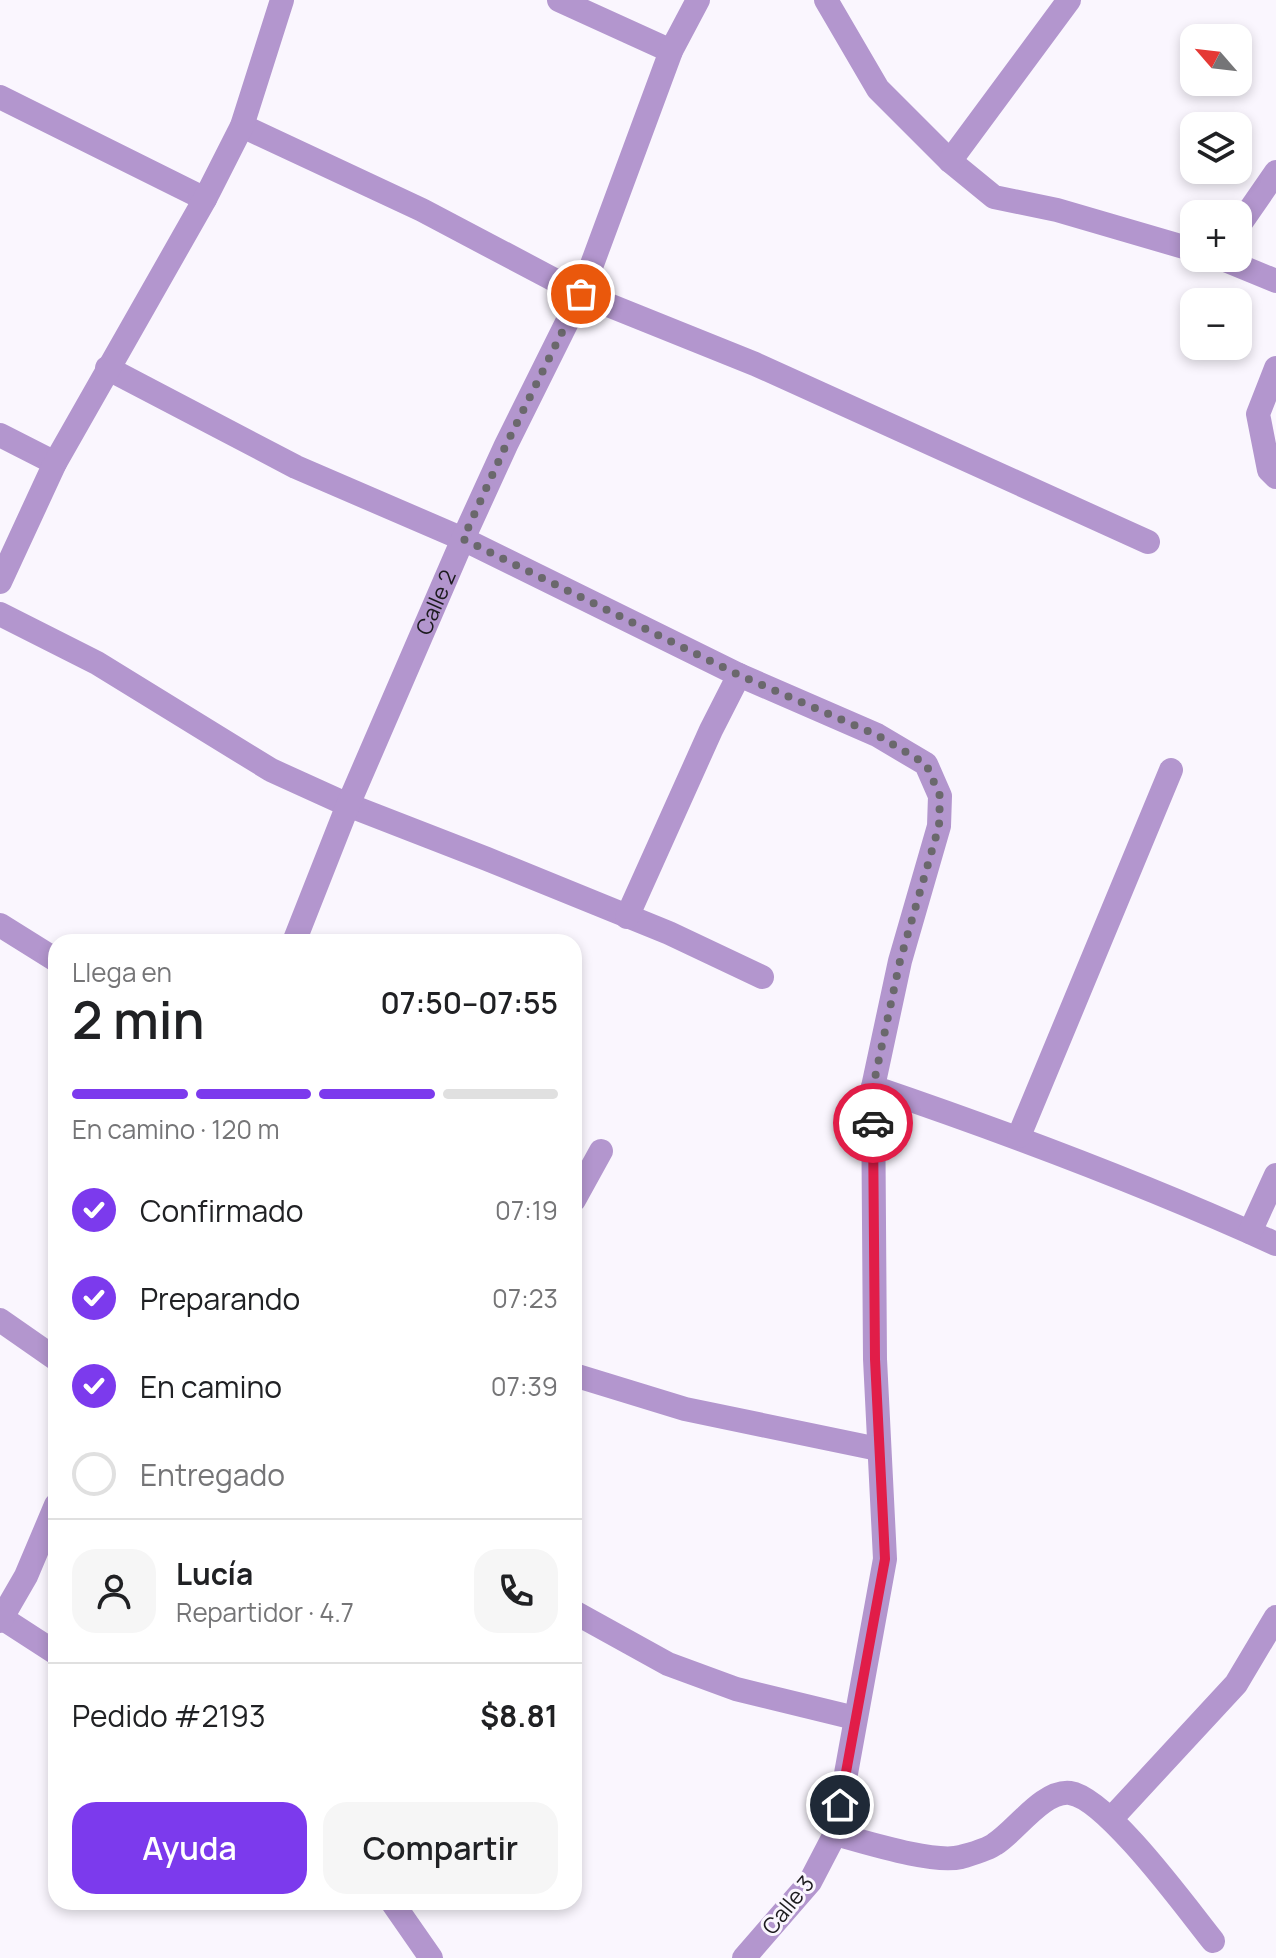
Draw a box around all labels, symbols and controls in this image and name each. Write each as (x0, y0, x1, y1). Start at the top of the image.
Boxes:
north arrow (1180, 24, 1252, 96)
map controls (1180, 24, 1252, 360)
button: layers (1180, 112, 1252, 184)
button: + (1180, 200, 1252, 272)
pin (547, 260, 615, 328)
icon: bag (559, 272, 603, 316)
button: − (1180, 288, 1252, 360)
street label: Calle 2 (408, 565, 463, 640)
text: Llega en (72, 954, 172, 990)
text: 07:50–07:55 (380, 982, 558, 1023)
text: 2 min (72, 984, 205, 1055)
courier (833, 1083, 913, 1163)
icon: car (851, 1101, 895, 1145)
text: En camino · 120 m (72, 1111, 279, 1147)
icon: check (72, 1188, 116, 1232)
text: Confirmado (140, 1190, 304, 1231)
text: 07:19 (495, 1192, 558, 1228)
icon: check (72, 1276, 116, 1320)
text: Preparando (140, 1278, 300, 1319)
text: 07:23 (492, 1280, 558, 1316)
icon: check (72, 1364, 116, 1408)
text: En camino (140, 1366, 282, 1407)
text: 07:39 (491, 1368, 558, 1404)
text: Entregado (140, 1454, 285, 1495)
button: person (72, 1549, 156, 1633)
button: phone (474, 1549, 558, 1633)
text: Lucía (176, 1553, 253, 1594)
text: Repartidor · 4.7 (176, 1594, 354, 1630)
text: Pedido #2193 (72, 1695, 265, 1736)
text: $8.81 (480, 1695, 558, 1736)
pin (806, 1771, 874, 1839)
icon: home (818, 1783, 862, 1827)
button: Ayuda (72, 1802, 307, 1894)
button: Compartir (323, 1802, 558, 1894)
street label: Calle 3 (755, 1869, 821, 1941)

